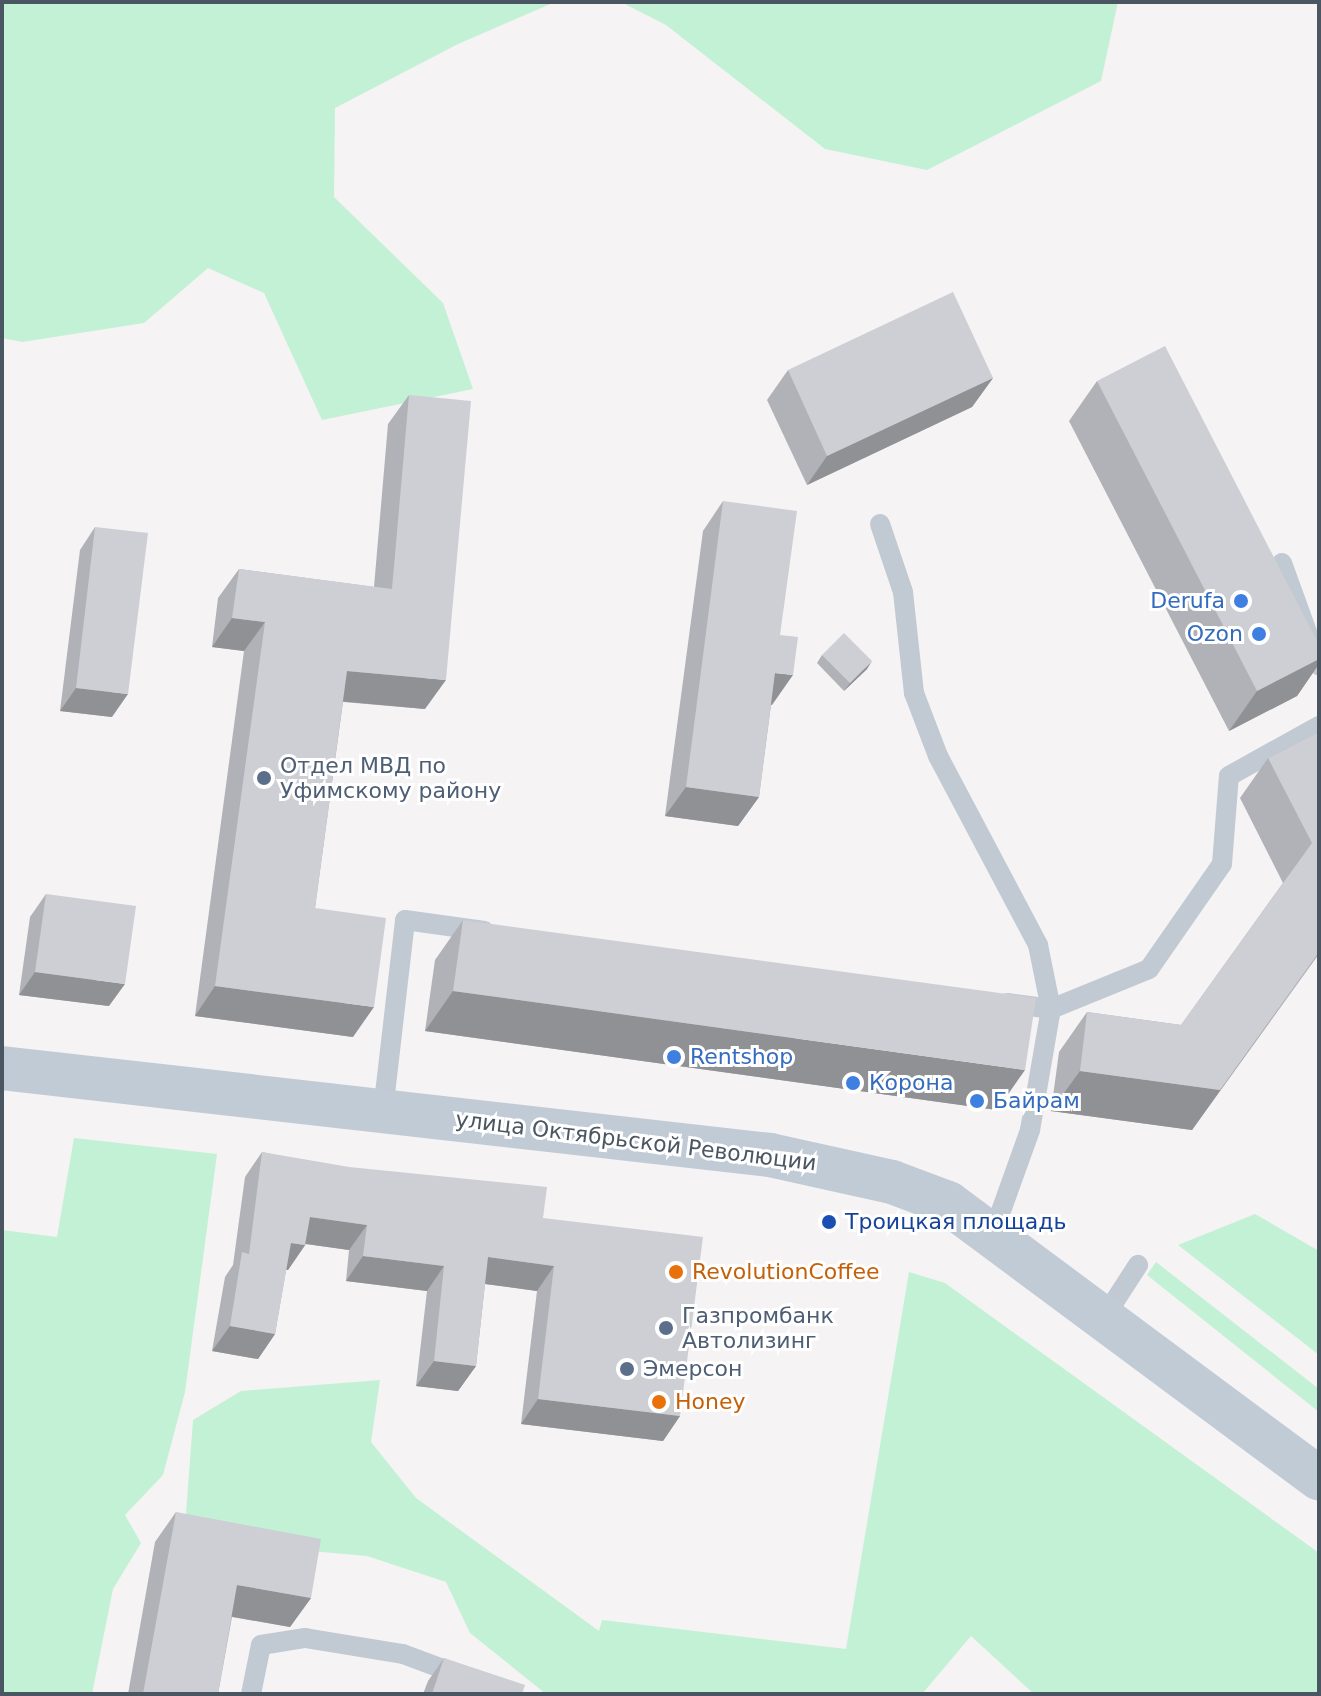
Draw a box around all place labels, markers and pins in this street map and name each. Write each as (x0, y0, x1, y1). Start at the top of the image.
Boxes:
place label: Derufa (1150, 588, 1225, 614)
marker: Derufa (1232, 592, 1250, 610)
place label: Ozon (1187, 621, 1243, 647)
marker: Ozon (1250, 625, 1268, 643)
place label: Отдел МВД по Уфимскому району (280, 752, 501, 804)
marker: Отдел МВД по Уфимскому району (255, 769, 273, 787)
place label: Rentshop (690, 1044, 793, 1070)
marker: Rentshop (665, 1048, 683, 1066)
place label: Корона (869, 1070, 953, 1096)
marker: Корона (844, 1074, 862, 1092)
place label: Байрам (993, 1088, 1080, 1114)
marker: Байрам (968, 1092, 986, 1110)
place label: Троицкая площадь (845, 1209, 1066, 1235)
marker: Троицкая площадь (820, 1213, 838, 1231)
place label: RevolutionCoffee (692, 1259, 880, 1285)
marker: RevolutionCoffee (667, 1263, 685, 1281)
place label: Газпромбанк Автолизинг (682, 1302, 834, 1354)
marker: Газпромбанк Автолизинг (657, 1319, 675, 1337)
place label: Эмерсон (643, 1356, 742, 1382)
marker: Эмерсон (618, 1360, 636, 1378)
place label: Honey (675, 1389, 746, 1415)
marker: Honey (650, 1393, 668, 1411)

